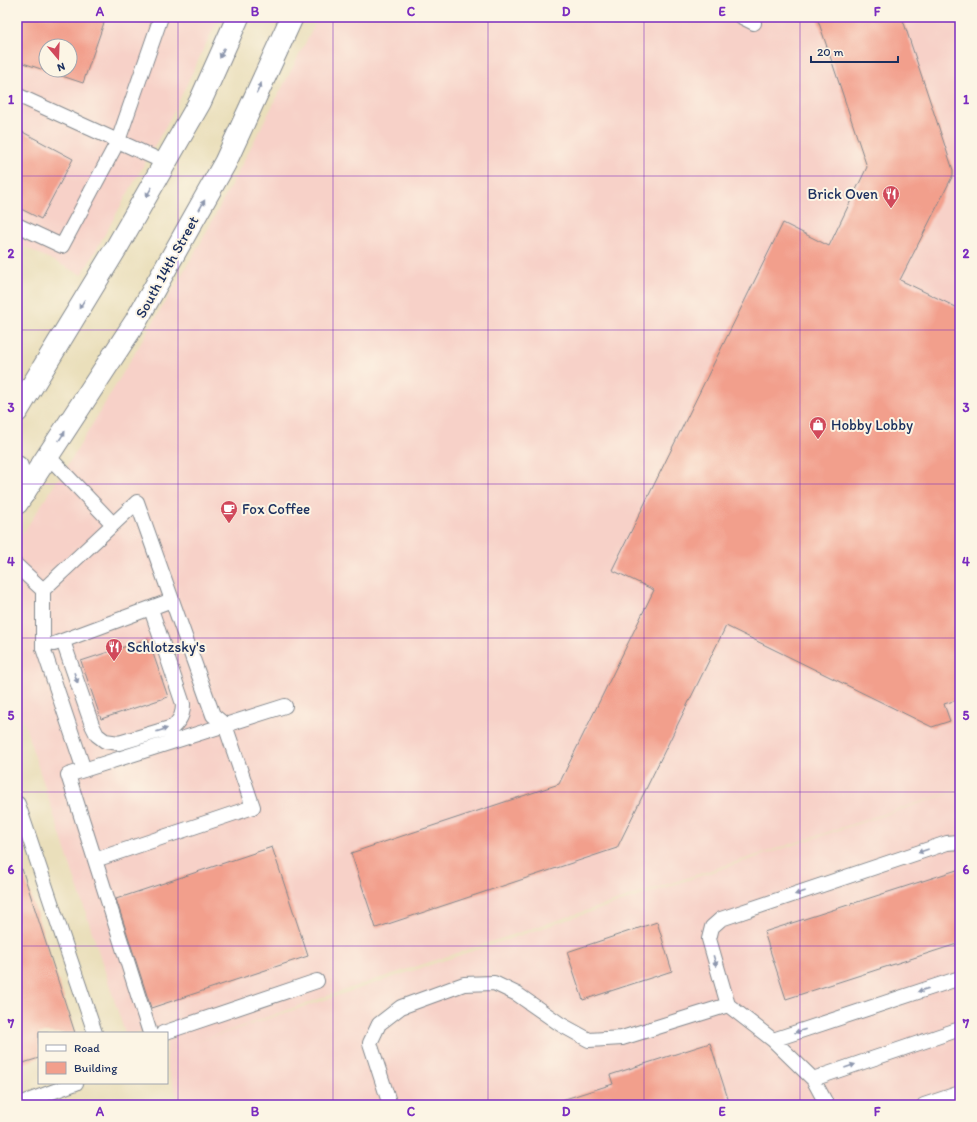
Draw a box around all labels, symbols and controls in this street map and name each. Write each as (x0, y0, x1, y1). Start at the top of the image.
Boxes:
text: A (95, 4, 105, 19)
text: B (251, 4, 260, 19)
text: C (407, 4, 416, 19)
text: D (562, 4, 571, 19)
text: E (718, 4, 726, 19)
text: F (874, 4, 881, 19)
north arrow (38, 38, 78, 78)
scale bar (811, 38, 898, 64)
text: 20 m (817, 45, 844, 59)
one-way arrow (219, 47, 225, 58)
text: N (55, 60, 67, 74)
one-way arrow (256, 83, 262, 94)
text: 1 (8, 92, 14, 107)
text: 1 (963, 92, 969, 107)
restaurant icon: Brick Oven (881, 184, 901, 209)
place label: Brick Oven (808, 185, 878, 203)
one-way arrow (145, 186, 152, 198)
one-way arrow (198, 199, 205, 211)
street label: South 14th Street (132, 212, 203, 321)
text: 2 (8, 246, 15, 261)
text: 2 (963, 246, 970, 261)
one-way arrow (79, 298, 86, 310)
text: 3 (7, 400, 15, 415)
text: 3 (962, 400, 970, 415)
shop icon: Hobby Lobby (808, 415, 828, 440)
place label: Hobby Lobby (831, 416, 913, 434)
one-way arrow (58, 430, 66, 441)
cafe icon: Fox Coffee (219, 499, 239, 524)
place label: Fox Coffee (242, 500, 310, 518)
text: 4 (7, 554, 15, 569)
text: 4 (962, 554, 970, 569)
restaurant icon: Schlotzsky's (104, 637, 124, 662)
place label: Schlotzsky's (127, 638, 206, 656)
one-way arrow (73, 672, 79, 684)
text: 5 (8, 708, 15, 723)
text: 5 (963, 708, 970, 723)
one-way arrow (156, 727, 168, 733)
one-way arrow (917, 848, 929, 854)
text: 6 (8, 862, 15, 877)
text: 6 (963, 862, 970, 877)
one-way arrow (793, 890, 805, 896)
one-way arrow (712, 955, 718, 967)
one-way arrow (917, 987, 929, 993)
text: 7 (7, 1016, 15, 1031)
text: 7 (962, 1016, 970, 1031)
one-way arrow (793, 1028, 805, 1034)
legend (38, 1032, 168, 1084)
text: Road (74, 1041, 100, 1055)
text: Building (74, 1061, 118, 1075)
one-way arrow (845, 1063, 857, 1069)
text: A (95, 1104, 105, 1119)
text: B (251, 1104, 260, 1119)
text: C (407, 1104, 416, 1119)
text: D (562, 1104, 571, 1119)
text: E (718, 1104, 726, 1119)
text: F (874, 1104, 881, 1119)

